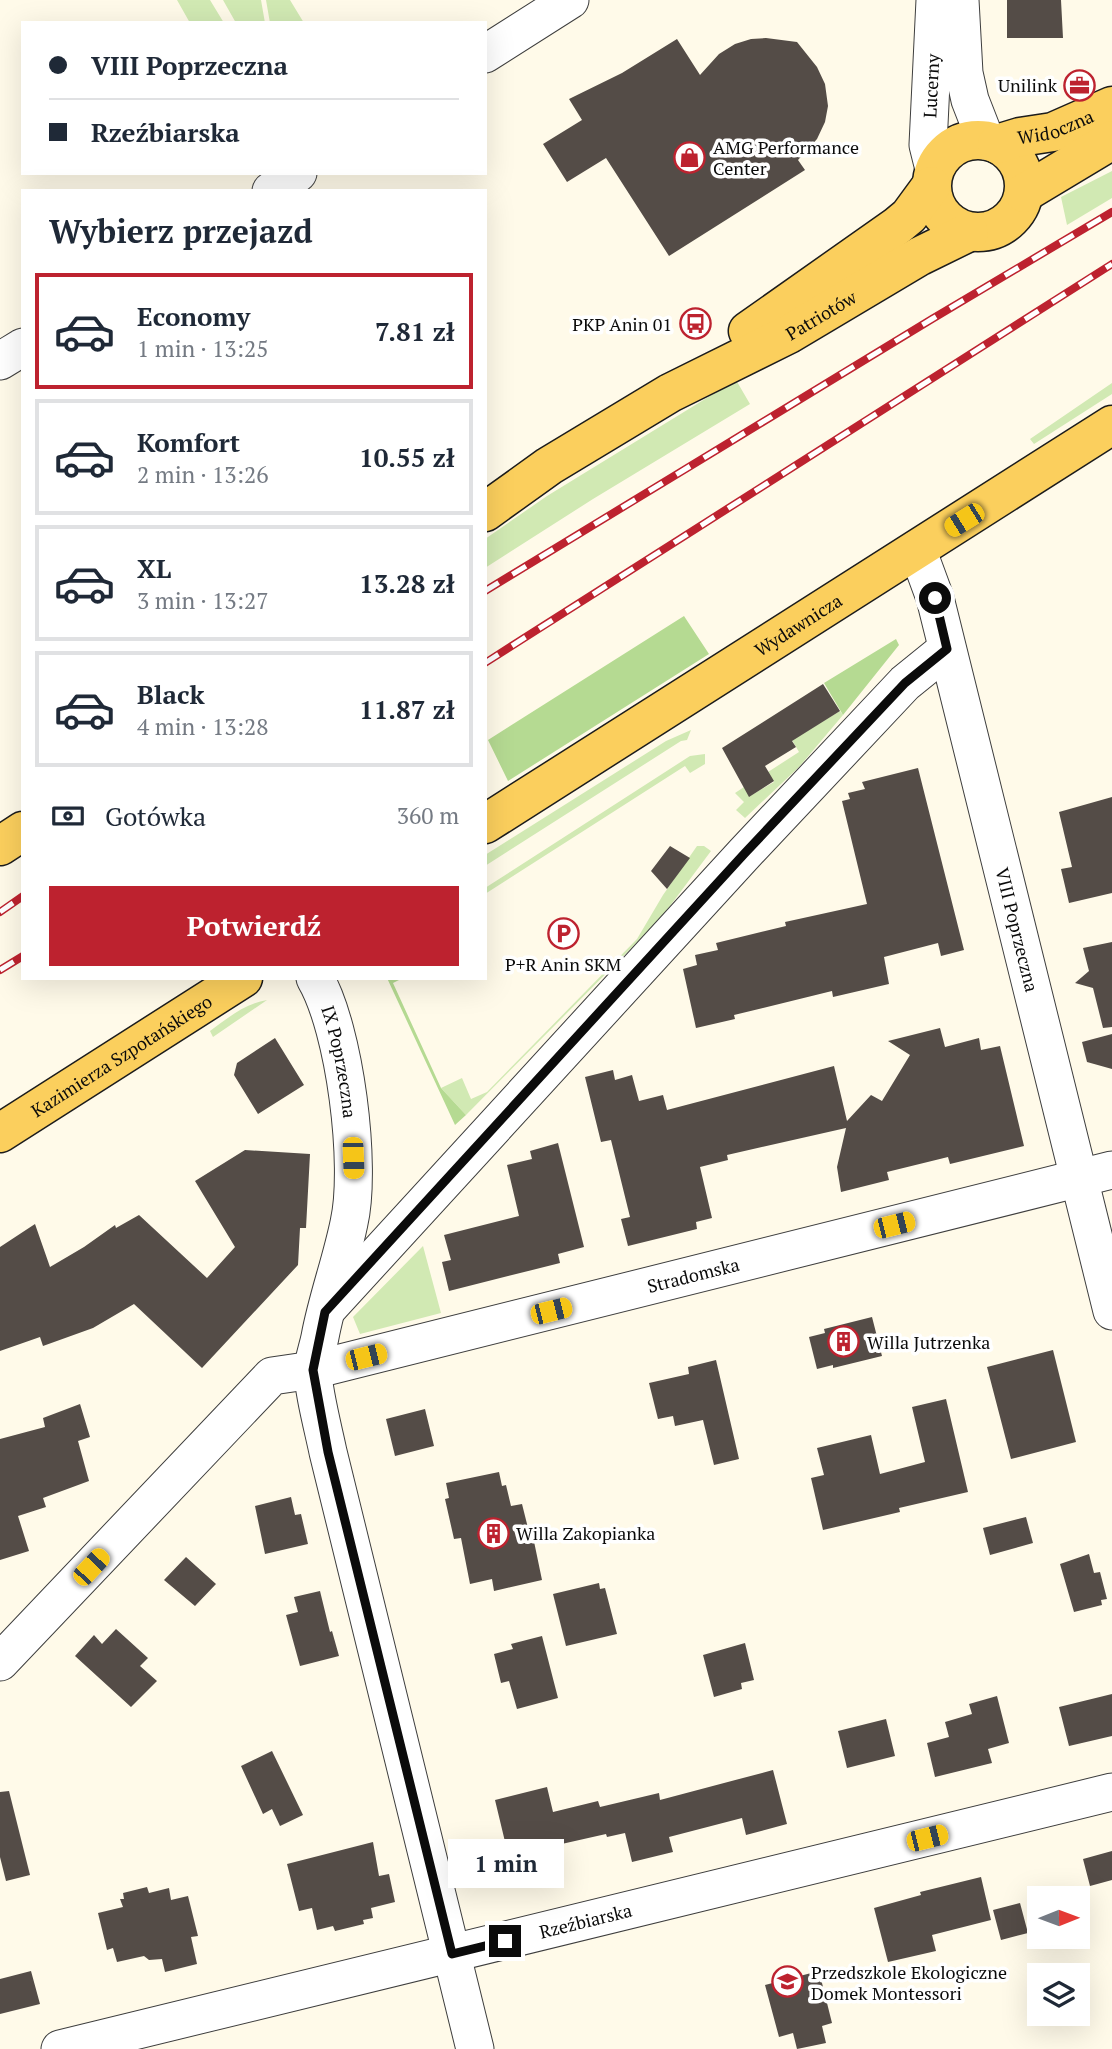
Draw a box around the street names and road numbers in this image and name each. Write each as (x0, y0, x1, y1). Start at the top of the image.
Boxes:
street label: Lucerny (917, 52, 944, 118)
street label: Widoczna (1016, 104, 1097, 149)
street label: Patriotów (781, 284, 861, 345)
street label: Wydawnicza (750, 588, 846, 662)
street label: VIII Poprzeczna (990, 865, 1044, 994)
street label: Kazimierza Szpotańskiego (26, 989, 216, 1122)
street label: IX Poprzeczna (316, 1002, 362, 1119)
street label: Stradomska (645, 1252, 742, 1298)
street label: Rzeźbiarska (537, 1898, 634, 1944)

